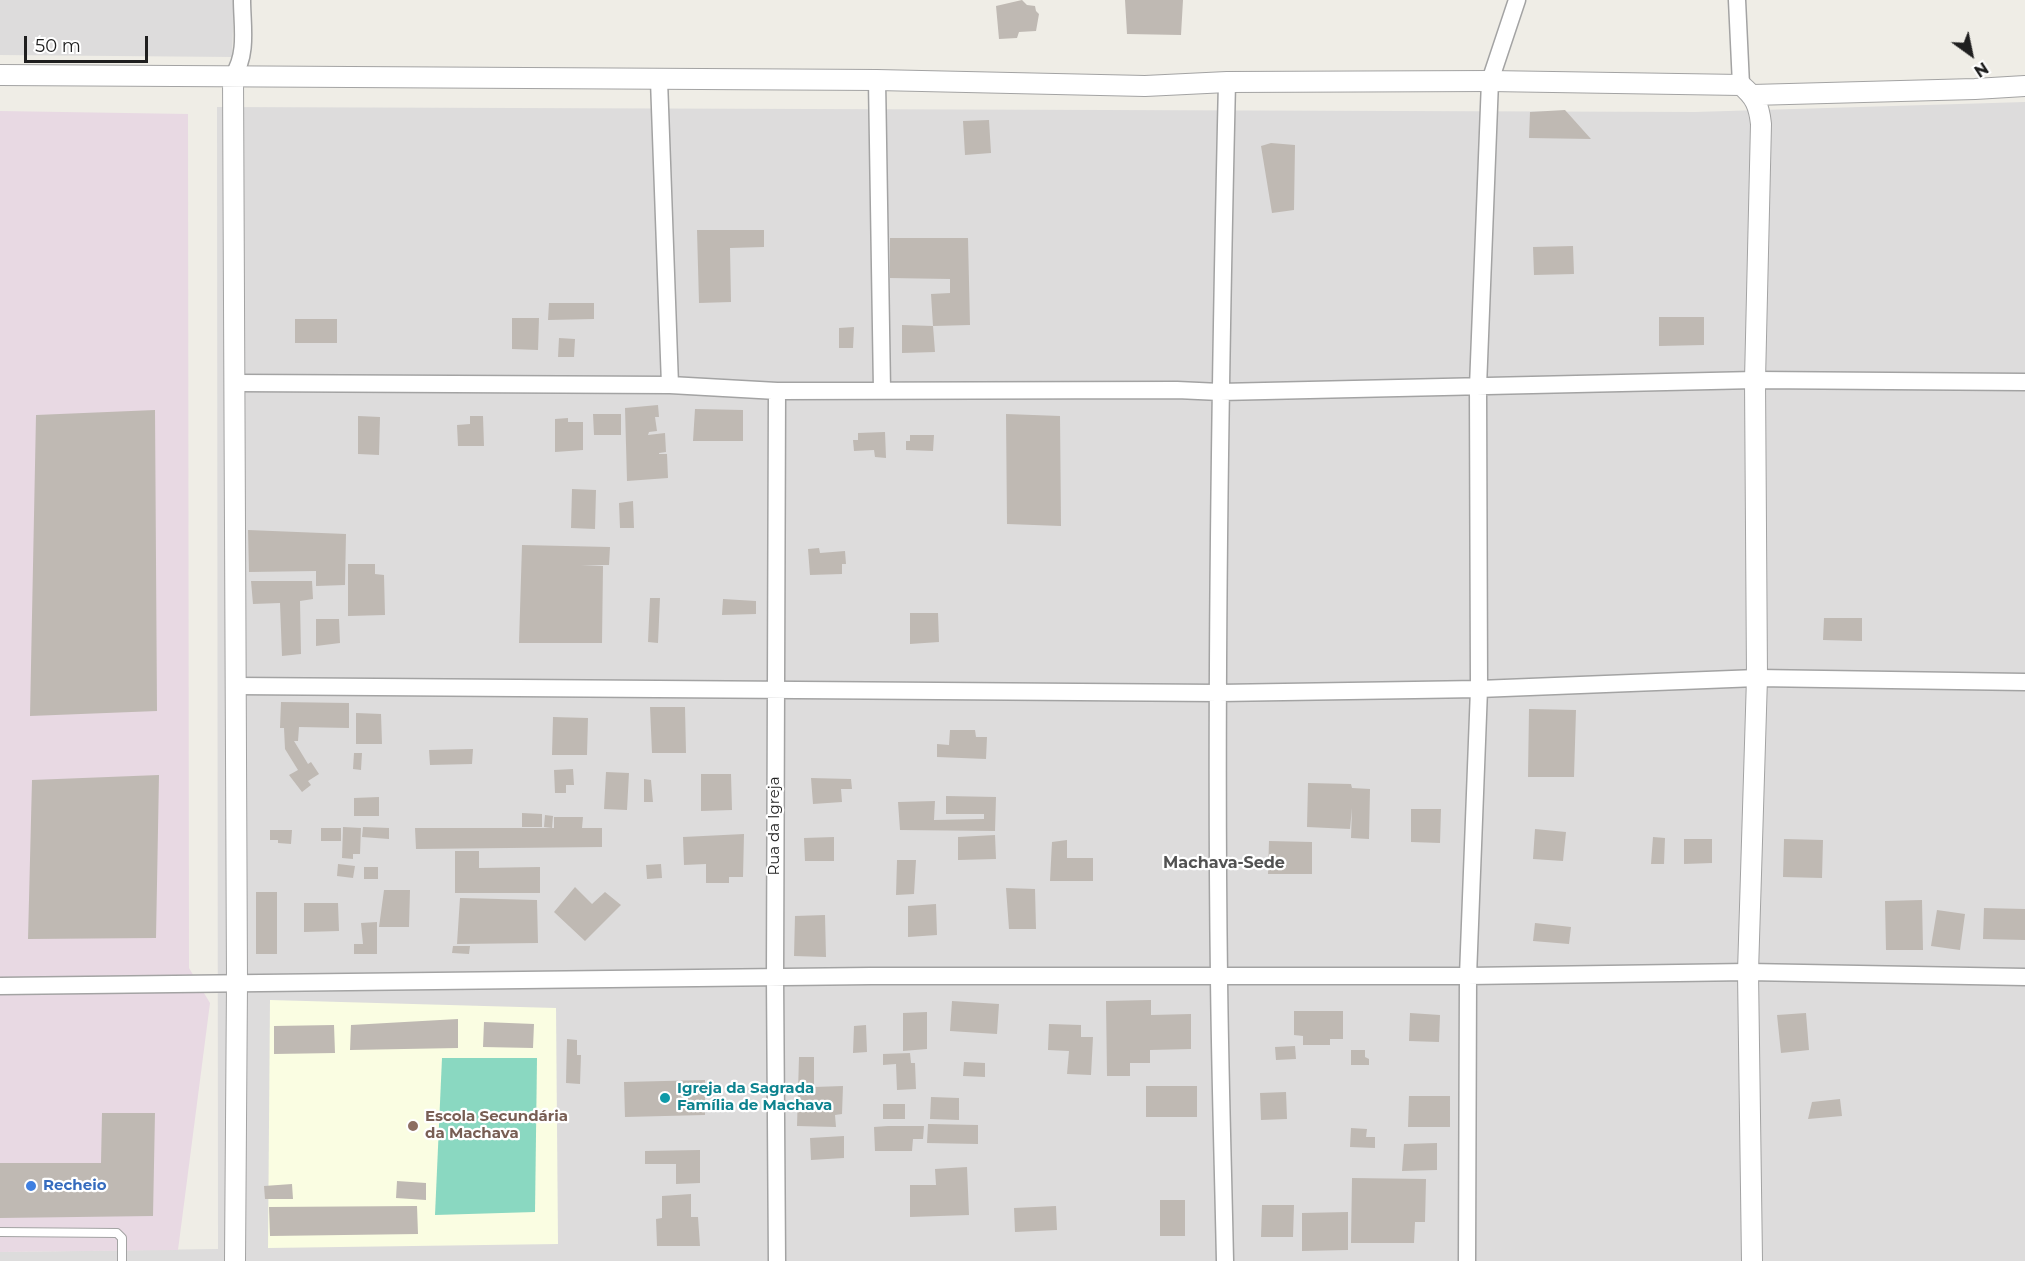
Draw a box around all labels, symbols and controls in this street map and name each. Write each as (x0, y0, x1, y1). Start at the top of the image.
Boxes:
scale bar (27, 24, 152, 62)
north arrow (1941, 24, 2001, 84)
text: 50 m (35, 35, 81, 57)
text: N (1970, 58, 1992, 81)
street label: Rua da Igreja (766, 776, 784, 876)
district label: Machava-Sede (1163, 853, 1285, 873)
place label: Igreja da Sagrada Família de Machava (677, 1080, 832, 1115)
marker: Igreja da Sagrada Família de Machava (658, 1091, 672, 1105)
place label: Escola Secundária da Machava (425, 1108, 568, 1143)
marker: Escola Secundária da Machava (406, 1119, 420, 1133)
place label: Recheio (43, 1177, 107, 1195)
marker: Recheio (24, 1179, 38, 1193)

